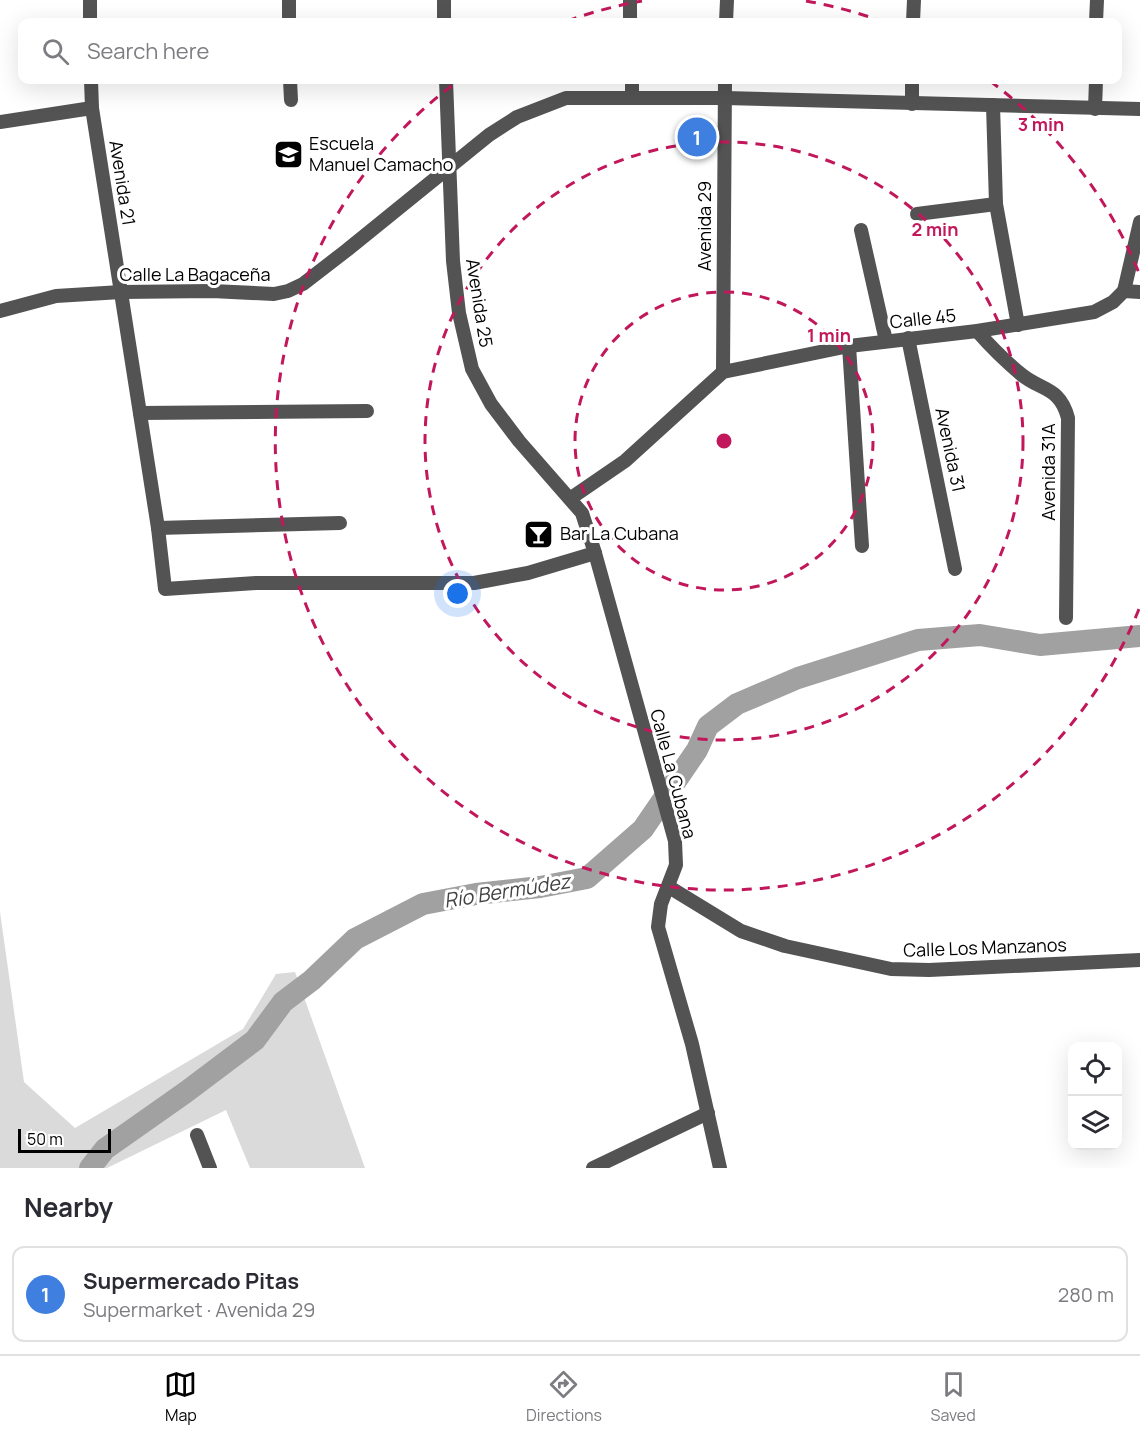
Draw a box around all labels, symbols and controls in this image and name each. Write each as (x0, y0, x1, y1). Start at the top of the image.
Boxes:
search box (18, 18, 1122, 84)
icon: search (39, 35, 72, 68)
text: Search here (87, 36, 209, 66)
text: 3 min (1018, 112, 1064, 136)
pin: 1 (678, 114, 716, 160)
place label: Escuela Manuel Camacho (309, 131, 453, 176)
street label: Avenida 21 (104, 138, 142, 227)
school or university icon: Escuela Manuel Camacho (272, 138, 304, 170)
street label: Avenida 29 (692, 181, 716, 271)
text: 2 min (912, 217, 958, 241)
street label: Avenida 25 (461, 257, 499, 349)
street label: Calle La Bagaceña (120, 262, 270, 286)
street label: Calle 45 (889, 303, 957, 333)
text: 1 min (807, 323, 851, 347)
street label: Avenida 31 (930, 405, 972, 494)
street label: Avenida 31A (1036, 423, 1060, 521)
centre of rings (714, 431, 734, 451)
bar icon: Bar La Cubana (523, 518, 555, 550)
place label: Bar La Cubana (560, 521, 679, 545)
your location (443, 579, 472, 608)
street label: Calle La Cubana (645, 706, 703, 841)
water label: Río Bermúdez (442, 867, 574, 914)
street label: Calle Los Manzanos (903, 932, 1067, 962)
map controls (1068, 1042, 1122, 1150)
button: locate (1068, 1042, 1122, 1096)
button: layers (1068, 1096, 1122, 1150)
scale bar (18, 1126, 111, 1154)
text: 50 m (27, 1128, 63, 1150)
text: Nearby (24, 1189, 113, 1225)
text: Supermercado Pitas (83, 1266, 299, 1296)
text: 1 (41, 1281, 50, 1308)
text: 280 m (1058, 1281, 1114, 1308)
text: Supermarket · Avenida 29 (83, 1296, 316, 1323)
tab: Map (164, 1368, 197, 1426)
tab: Directions (526, 1368, 602, 1426)
tab: Saved (931, 1368, 976, 1426)

